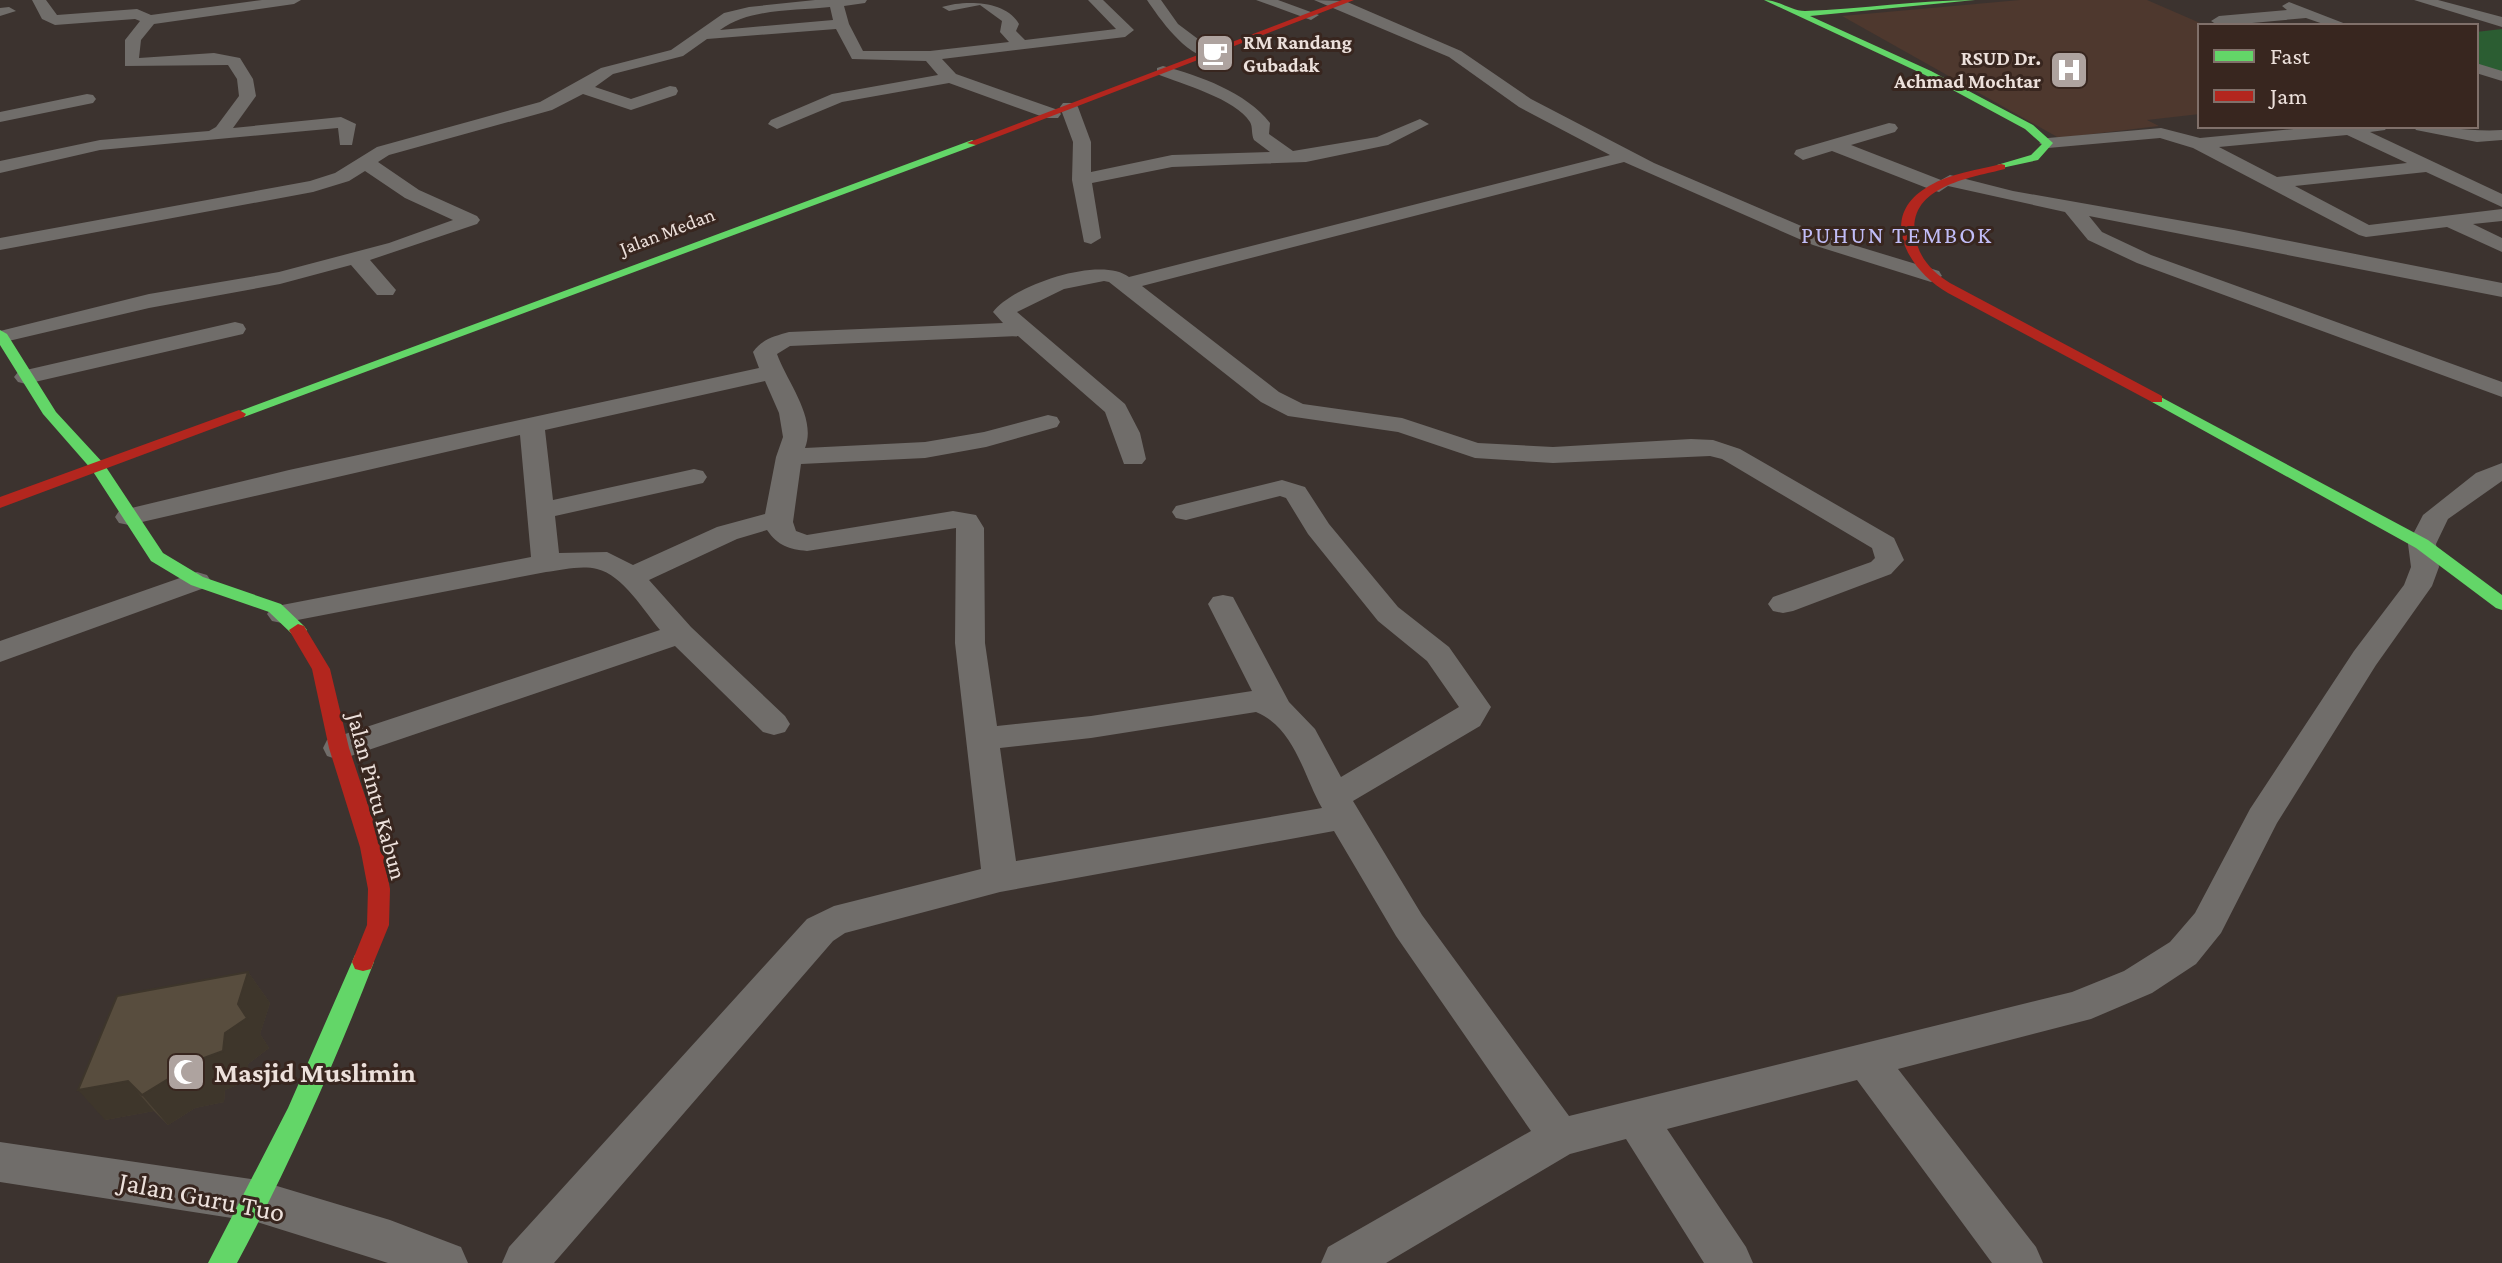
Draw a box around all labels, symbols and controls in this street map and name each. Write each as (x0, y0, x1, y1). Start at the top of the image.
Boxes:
legend (2198, 24, 2478, 128)
place label: RM Randang Gubadak (1243, 31, 1352, 76)
cafe icon: RM Randang Gubadak (1194, 32, 1236, 74)
text: Fast (2270, 42, 2311, 69)
place label: RSUD Dr. Achmad Mochtar (1893, 47, 2041, 92)
hospital icon: RSUD Dr. Achmad Mochtar (2048, 49, 2090, 91)
text: Jam (2268, 82, 2308, 109)
street label: Jalan Medan (614, 203, 718, 261)
district label: PUHUN TEMBOK (1801, 221, 1993, 248)
street label: Jalan Pintu Kabun (342, 707, 413, 883)
mosque icon: Masjid Muslimin (165, 1051, 207, 1093)
place label: Masjid Muslimin (214, 1057, 416, 1088)
street label: Jalan Guru Tuo (113, 1165, 287, 1228)

